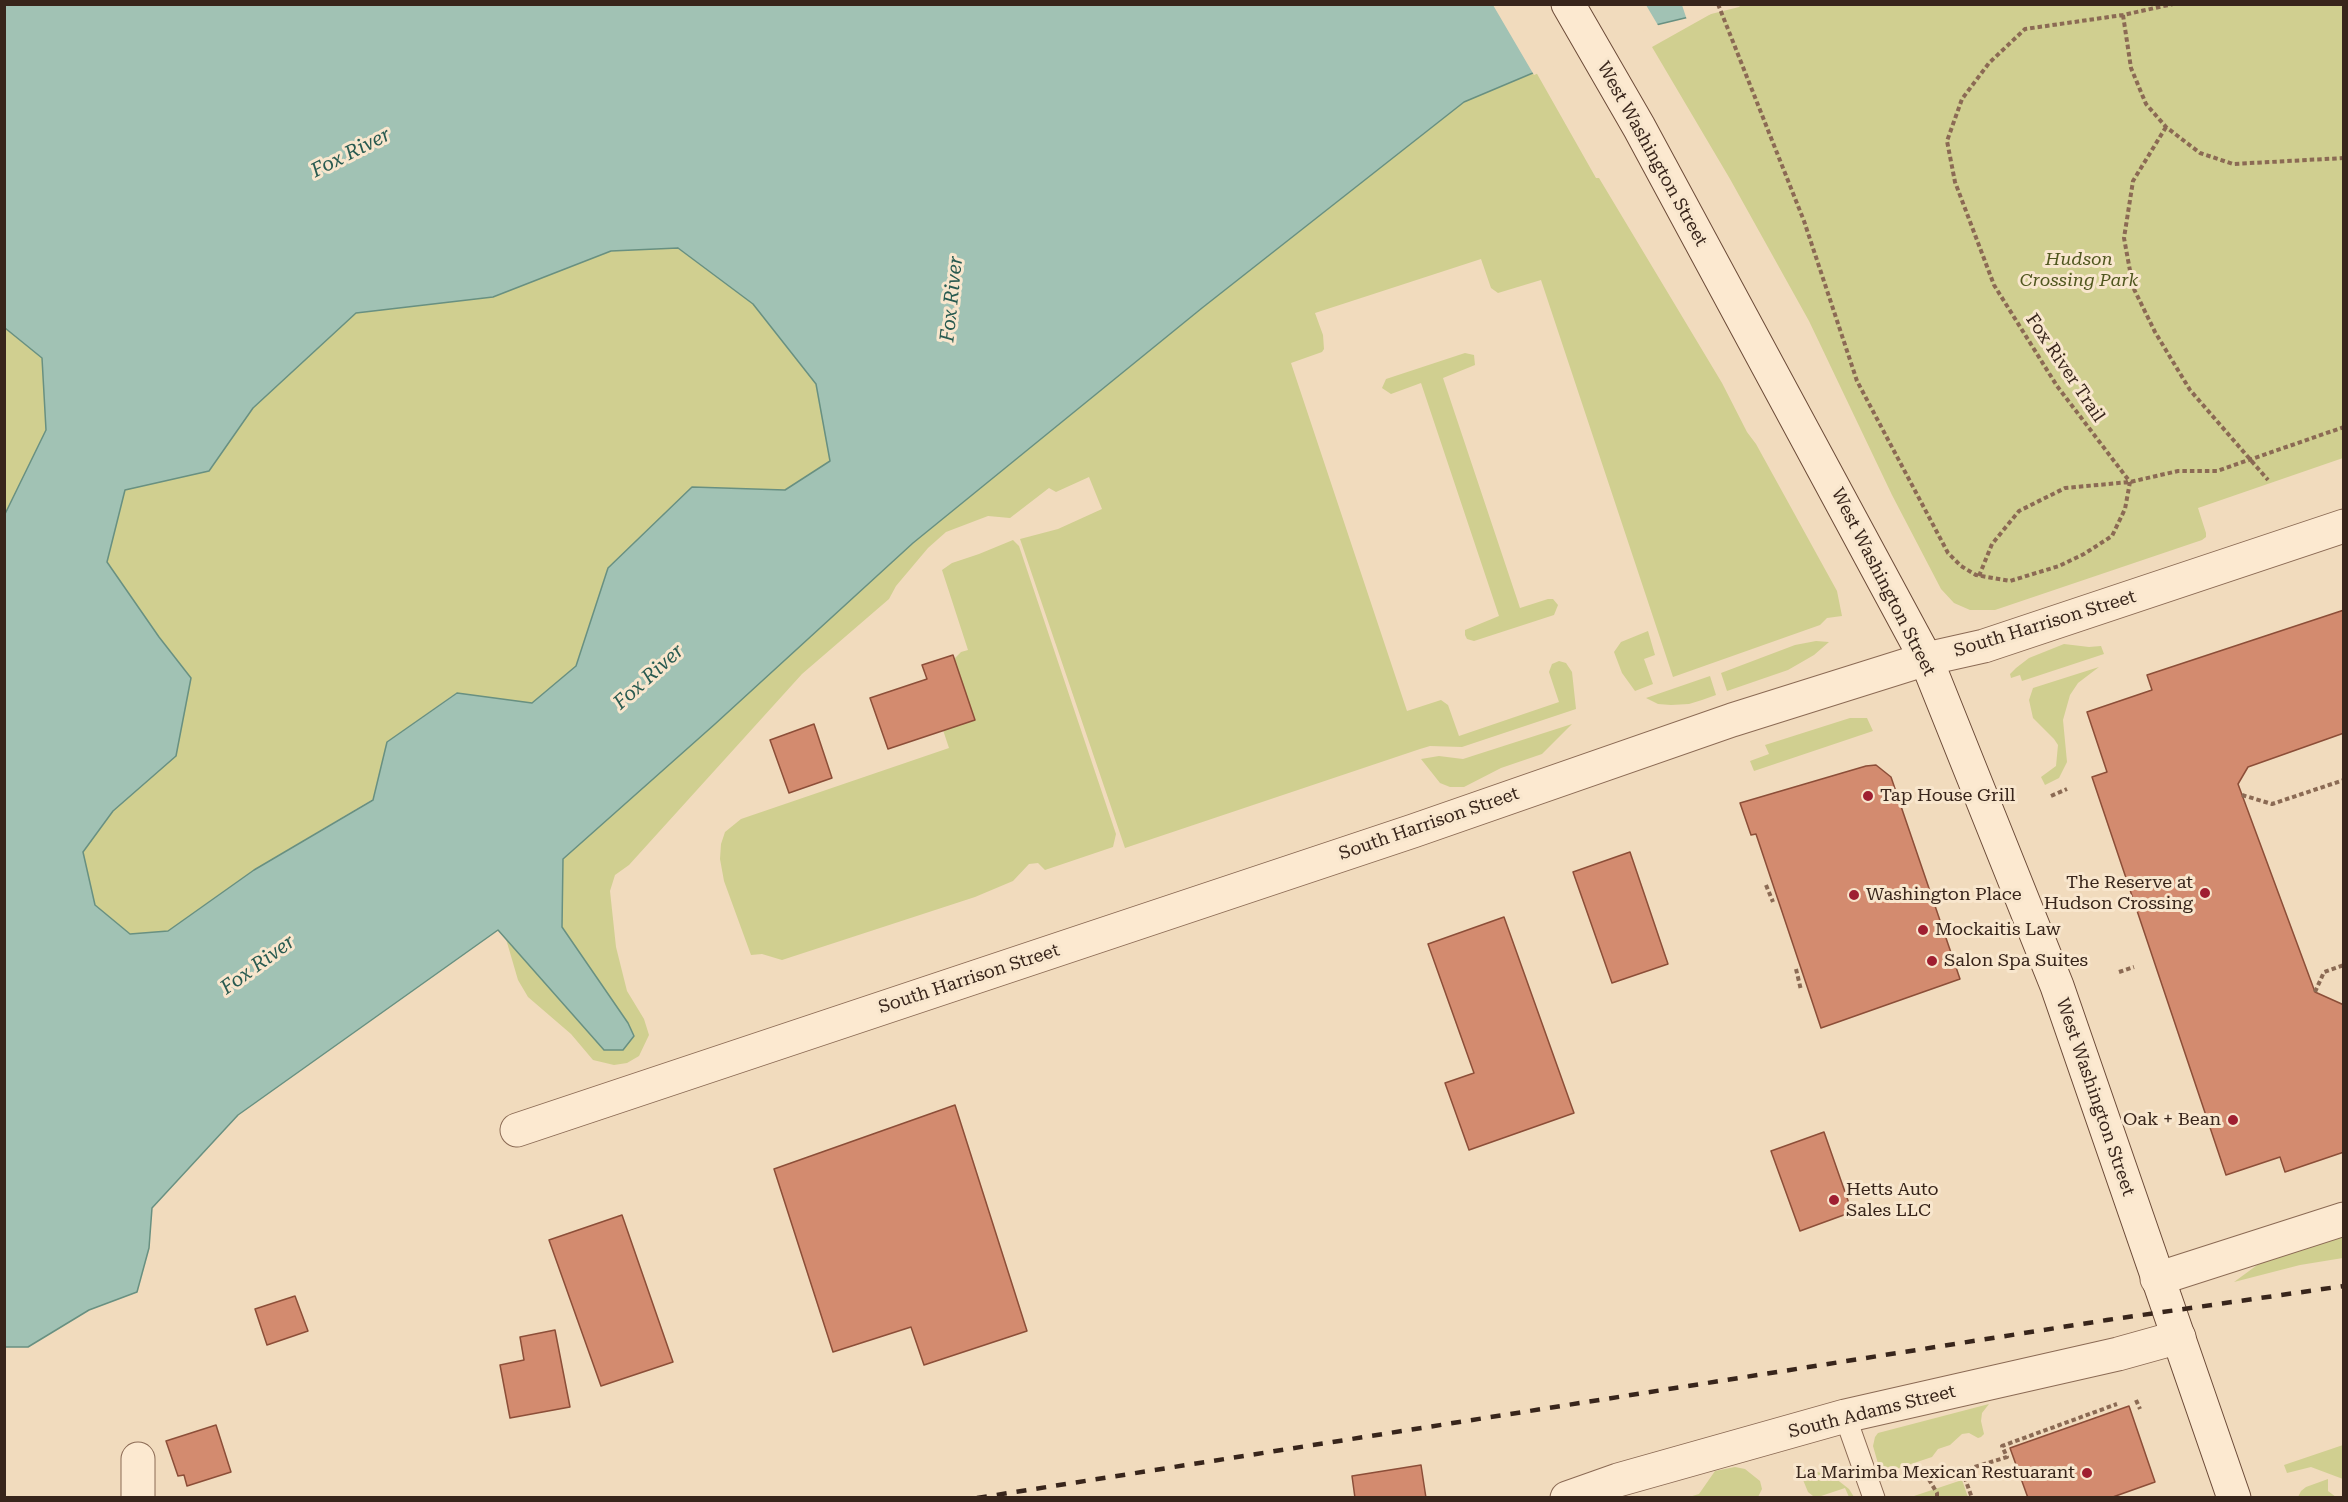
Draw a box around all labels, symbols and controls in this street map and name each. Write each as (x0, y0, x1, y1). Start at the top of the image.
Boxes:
street label: West Washington Street (1592, 58, 1712, 250)
water label: Fox River (307, 123, 395, 183)
park label: Hudson Crossing Park (2020, 249, 2138, 292)
water label: Fox River (936, 255, 968, 343)
street label: Fox River Trail (2021, 310, 2109, 426)
street label: West Washington Street (1826, 484, 1940, 680)
street label: South Harrison Street (1951, 586, 2139, 662)
water label: Fox River (609, 639, 689, 715)
street label: South Harrison Street (1336, 783, 1522, 865)
place label: Tap House Grill (1880, 785, 2015, 807)
marker: Tap House Grill (1861, 789, 1875, 803)
place label: The Reserve at Hudson Crossing (2044, 872, 2193, 914)
place label: Washington Place (1866, 884, 2022, 906)
marker: The Reserve at Hudson Crossing (2198, 886, 2212, 900)
marker: Washington Place (1847, 888, 1861, 902)
place label: Mockaitis Law (1935, 919, 2061, 941)
marker: Mockaitis Law (1916, 923, 1930, 937)
water label: Fox River (216, 930, 300, 1000)
street label: South Harrison Street (876, 940, 1062, 1018)
place label: Salon Spa Suites (1944, 950, 2088, 972)
marker: Salon Spa Suites (1925, 954, 1939, 968)
street label: West Washington Street (2051, 995, 2139, 1199)
place label: Oak + Bean (2123, 1109, 2221, 1131)
marker: Oak + Bean (2226, 1113, 2240, 1127)
place label: Hetts Auto Sales LLC (1846, 1179, 1939, 1222)
marker: Hetts Auto Sales LLC (1827, 1193, 1841, 1207)
street label: South Adams Street (1786, 1381, 1958, 1443)
place label: La Marimba Mexican Restuarant (1795, 1462, 2075, 1484)
marker: La Marimba Mexican Restuarant (2080, 1466, 2094, 1480)

